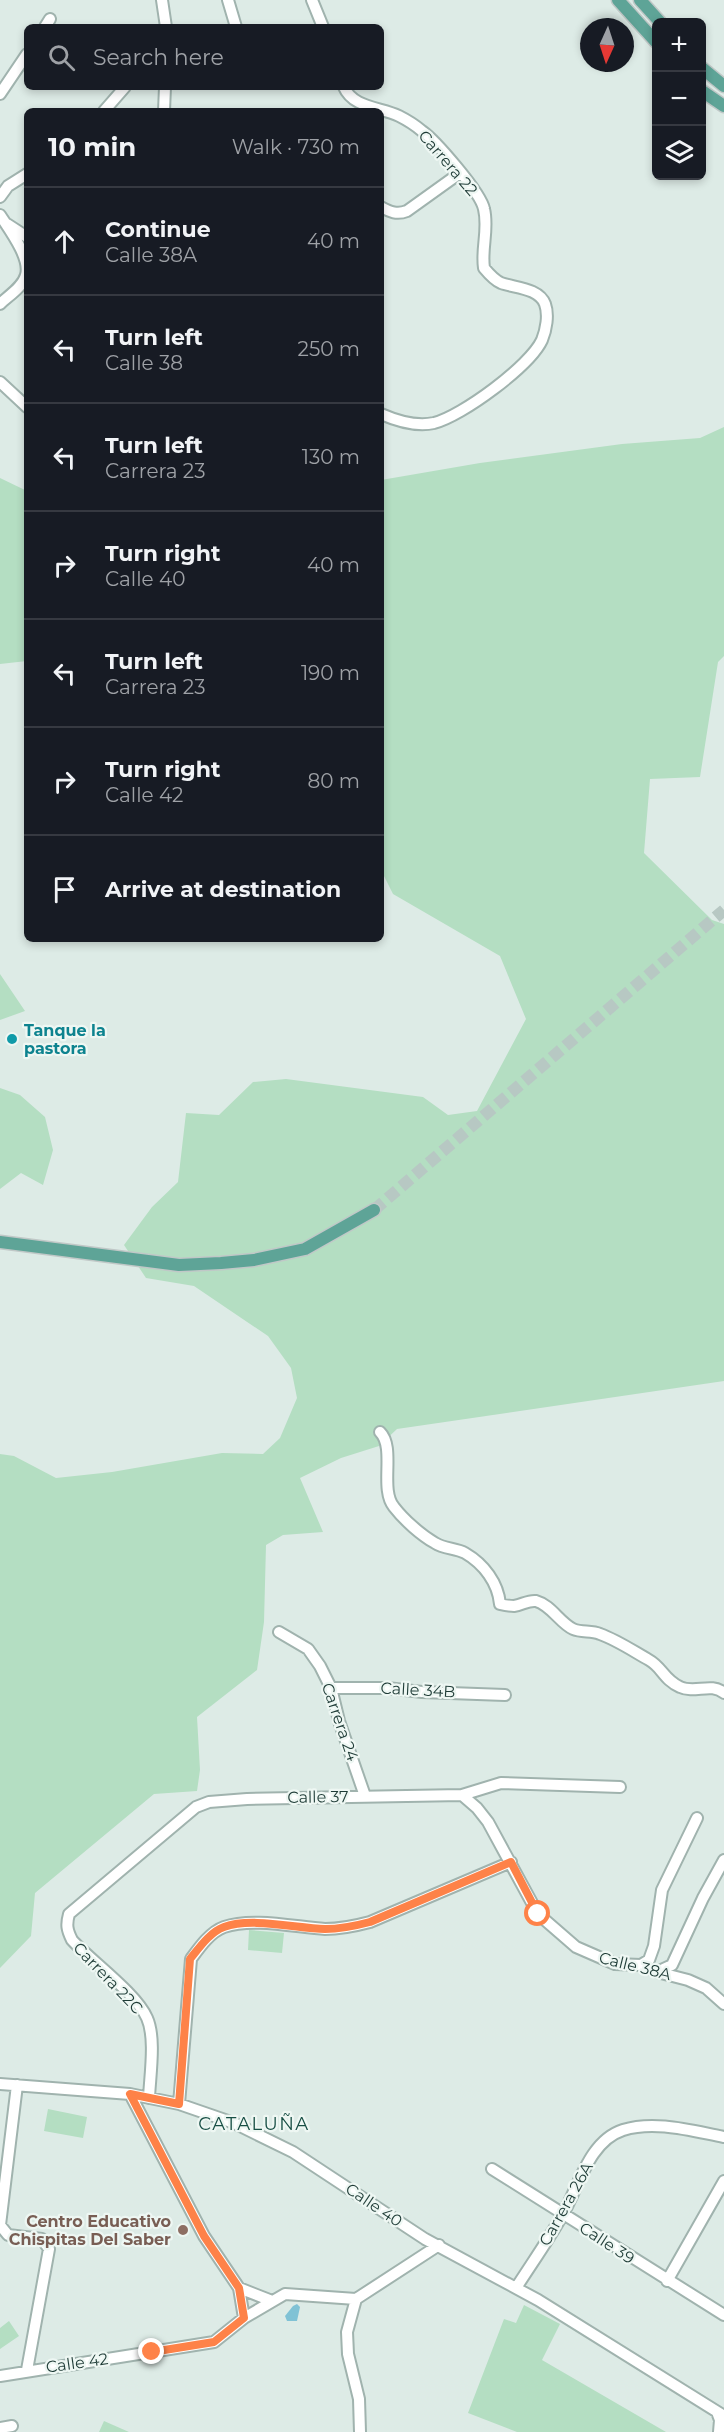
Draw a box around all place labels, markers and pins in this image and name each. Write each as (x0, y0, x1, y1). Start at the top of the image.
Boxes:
place label: Tanque la pastora (24, 1021, 106, 1058)
marker: Tanque la pastora (5, 1032, 19, 1046)
place label: Centro Educativo Chispitas Del Saber (9, 2212, 171, 2249)
marker: Centro Educativo Chispitas Del Saber (176, 2223, 190, 2237)

